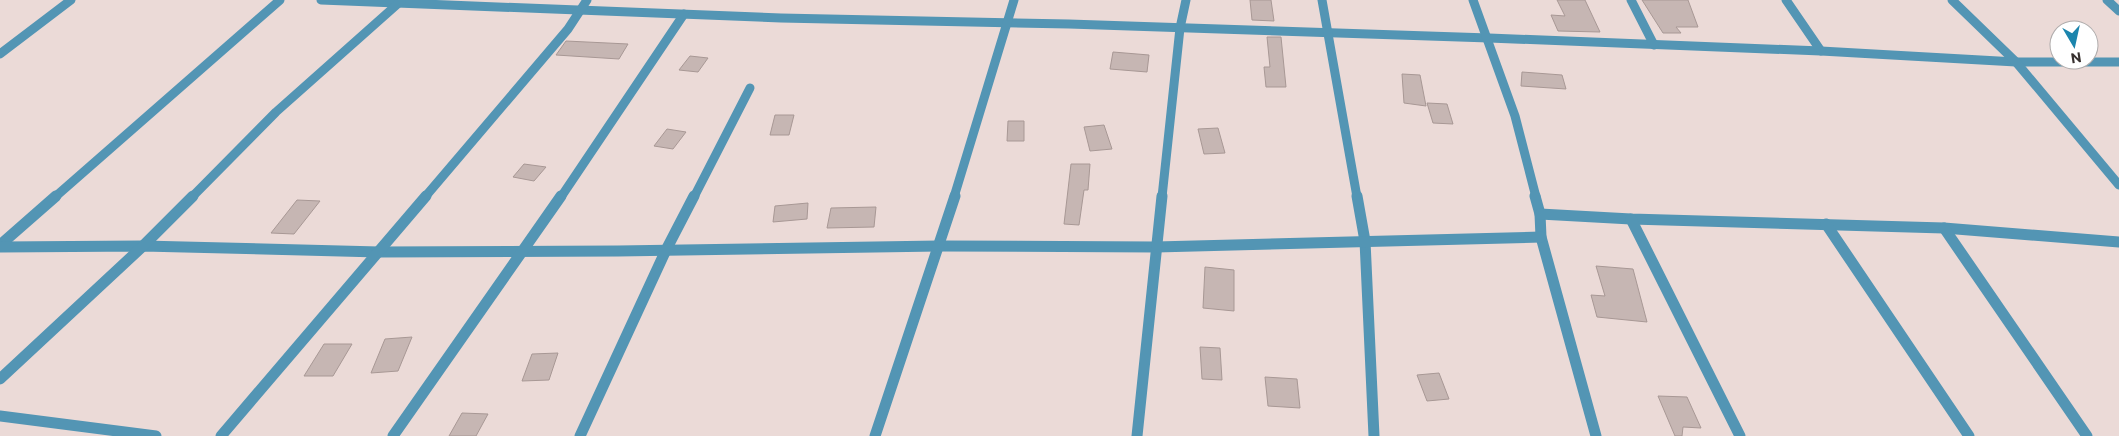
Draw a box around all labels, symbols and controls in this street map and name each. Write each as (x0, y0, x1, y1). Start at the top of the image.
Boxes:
north arrow (2049, 20, 2099, 70)
text: N (2070, 49, 2083, 68)

